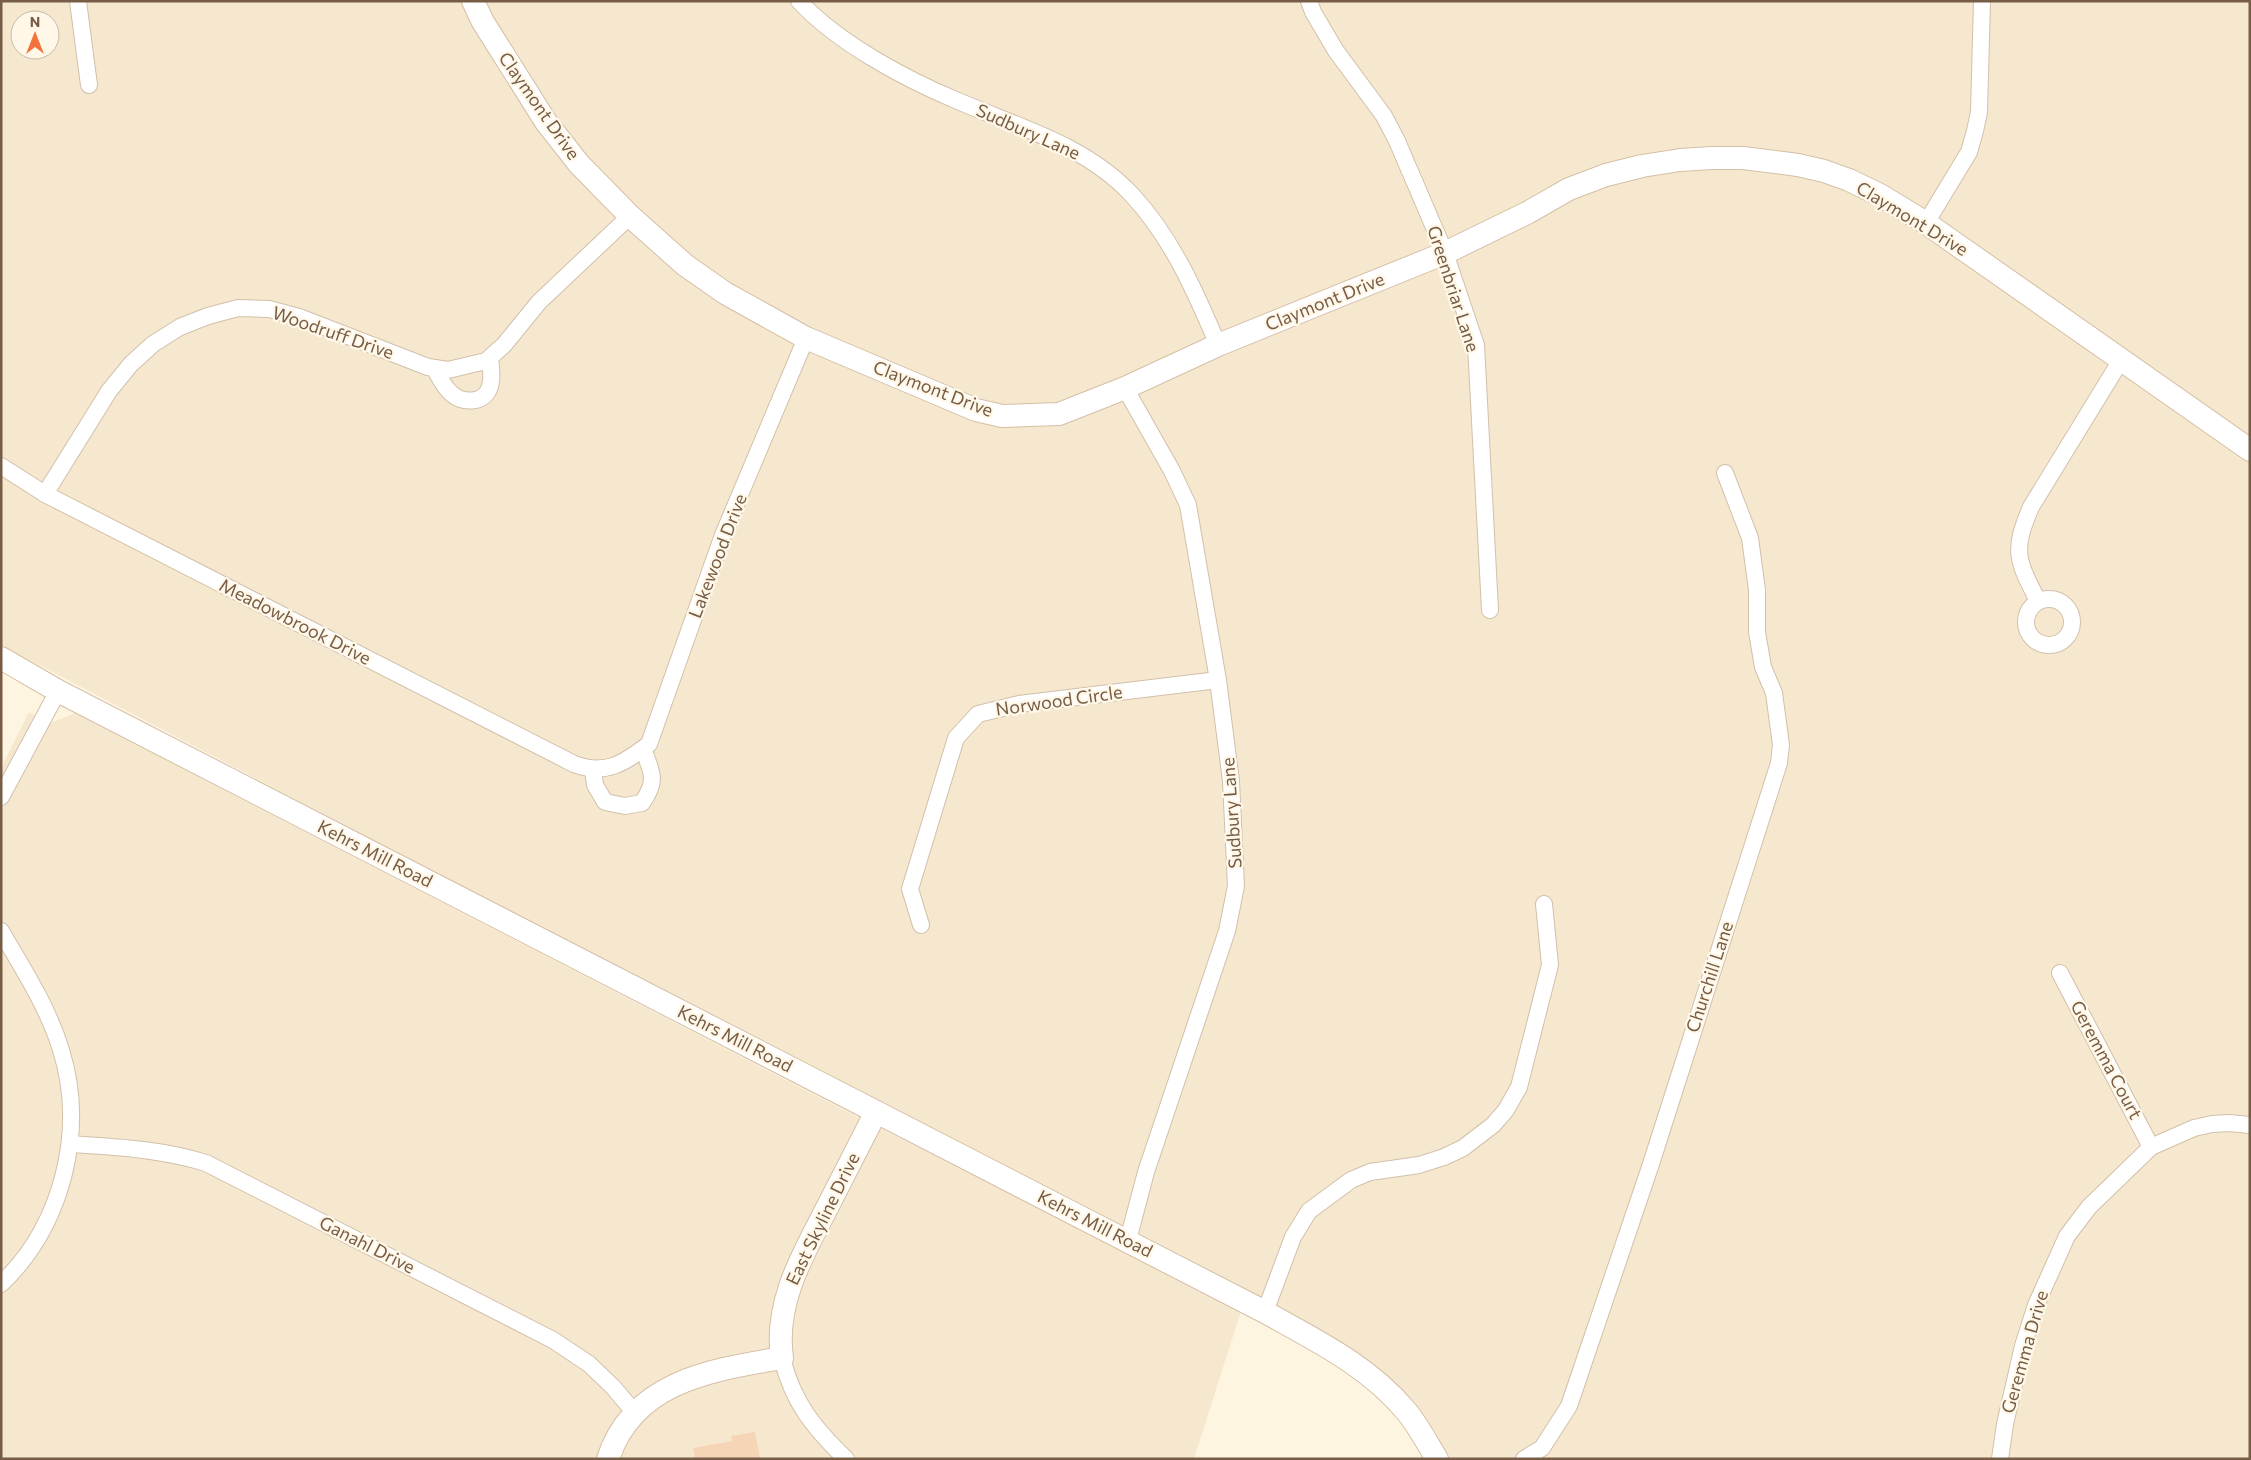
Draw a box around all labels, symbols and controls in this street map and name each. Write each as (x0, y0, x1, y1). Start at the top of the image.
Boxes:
north arrow (10, 10, 60, 60)
text: N (30, 13, 40, 30)
street label: Claymont Drive (495, 47, 585, 164)
street label: Sudbury Lane (973, 98, 1084, 164)
street label: Claymont Drive (1853, 176, 1972, 260)
street label: Greenbriar Lane (1423, 223, 1485, 355)
street label: Claymont Drive (1262, 267, 1387, 335)
street label: Woodruff Drive (270, 301, 397, 363)
street label: Claymont Drive (870, 355, 996, 421)
street label: Lakewood Drive (683, 490, 751, 621)
street label: Meadowbrook Drive (216, 573, 375, 669)
street label: Norwood Circle (994, 680, 1124, 720)
street label: Sudbury Lane (1216, 757, 1246, 869)
street label: Kehrs Mill Road (314, 815, 437, 892)
street label: Churchill Lane (1681, 918, 1737, 1035)
street label: Geremma Court (2066, 997, 2147, 1123)
street label: Kehrs Mill Road (674, 1000, 797, 1077)
street label: East Skyline Drive (781, 1149, 864, 1288)
street label: Kehrs Mill Road (1034, 1185, 1157, 1262)
street label: Ganahl Drive (316, 1211, 419, 1278)
street label: Geremma Drive (1996, 1288, 2052, 1416)

